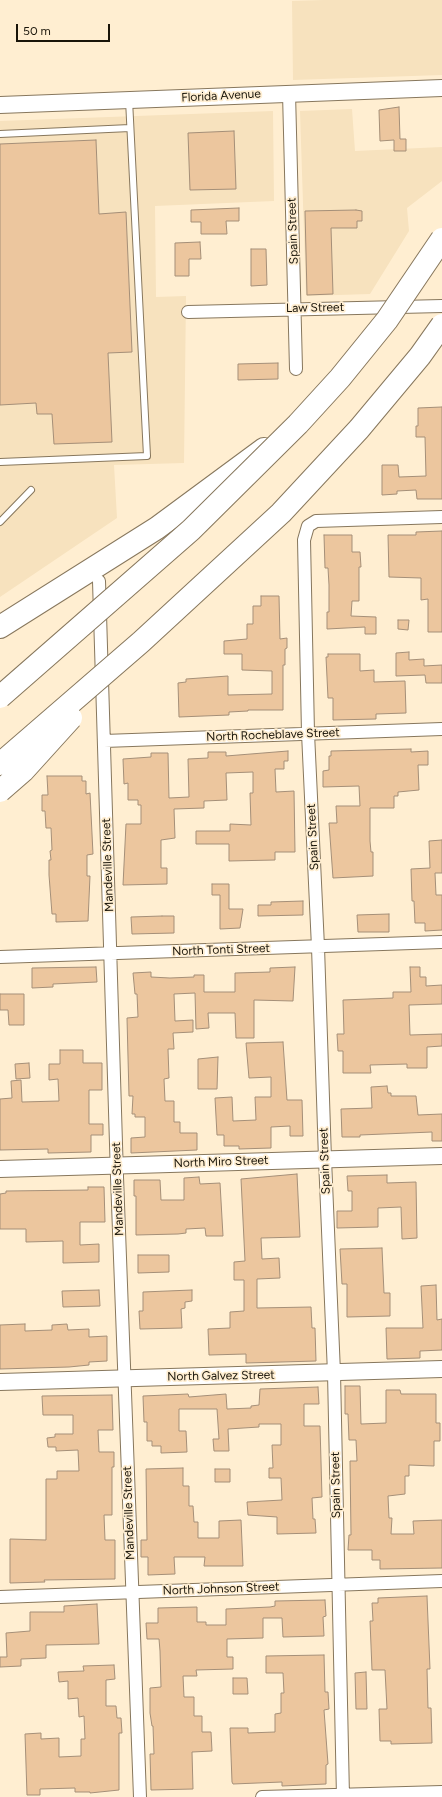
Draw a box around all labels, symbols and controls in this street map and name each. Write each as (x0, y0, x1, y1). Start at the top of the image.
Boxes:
scale bar (18, 16, 112, 42)
text: 50 m (23, 24, 51, 38)
street label: Florida Avenue (181, 87, 261, 105)
street label: Spain Street (285, 197, 301, 265)
street label: Law Street (286, 300, 344, 316)
street label: North Rocheblave Street (206, 725, 340, 745)
street label: Spain Street (304, 803, 322, 871)
street label: Mandeville Street (99, 818, 117, 912)
street label: North Tonti Street (172, 941, 270, 959)
street label: Spain Street (317, 1127, 333, 1195)
street label: Mandeville Street (109, 1142, 127, 1236)
street label: North Miro Street (173, 1153, 269, 1171)
street label: North Galvez Street (167, 1368, 275, 1384)
street label: Spain Street (328, 1452, 344, 1518)
street label: Mandeville Street (120, 1466, 138, 1560)
street label: North Johnson Street (162, 1580, 280, 1598)

